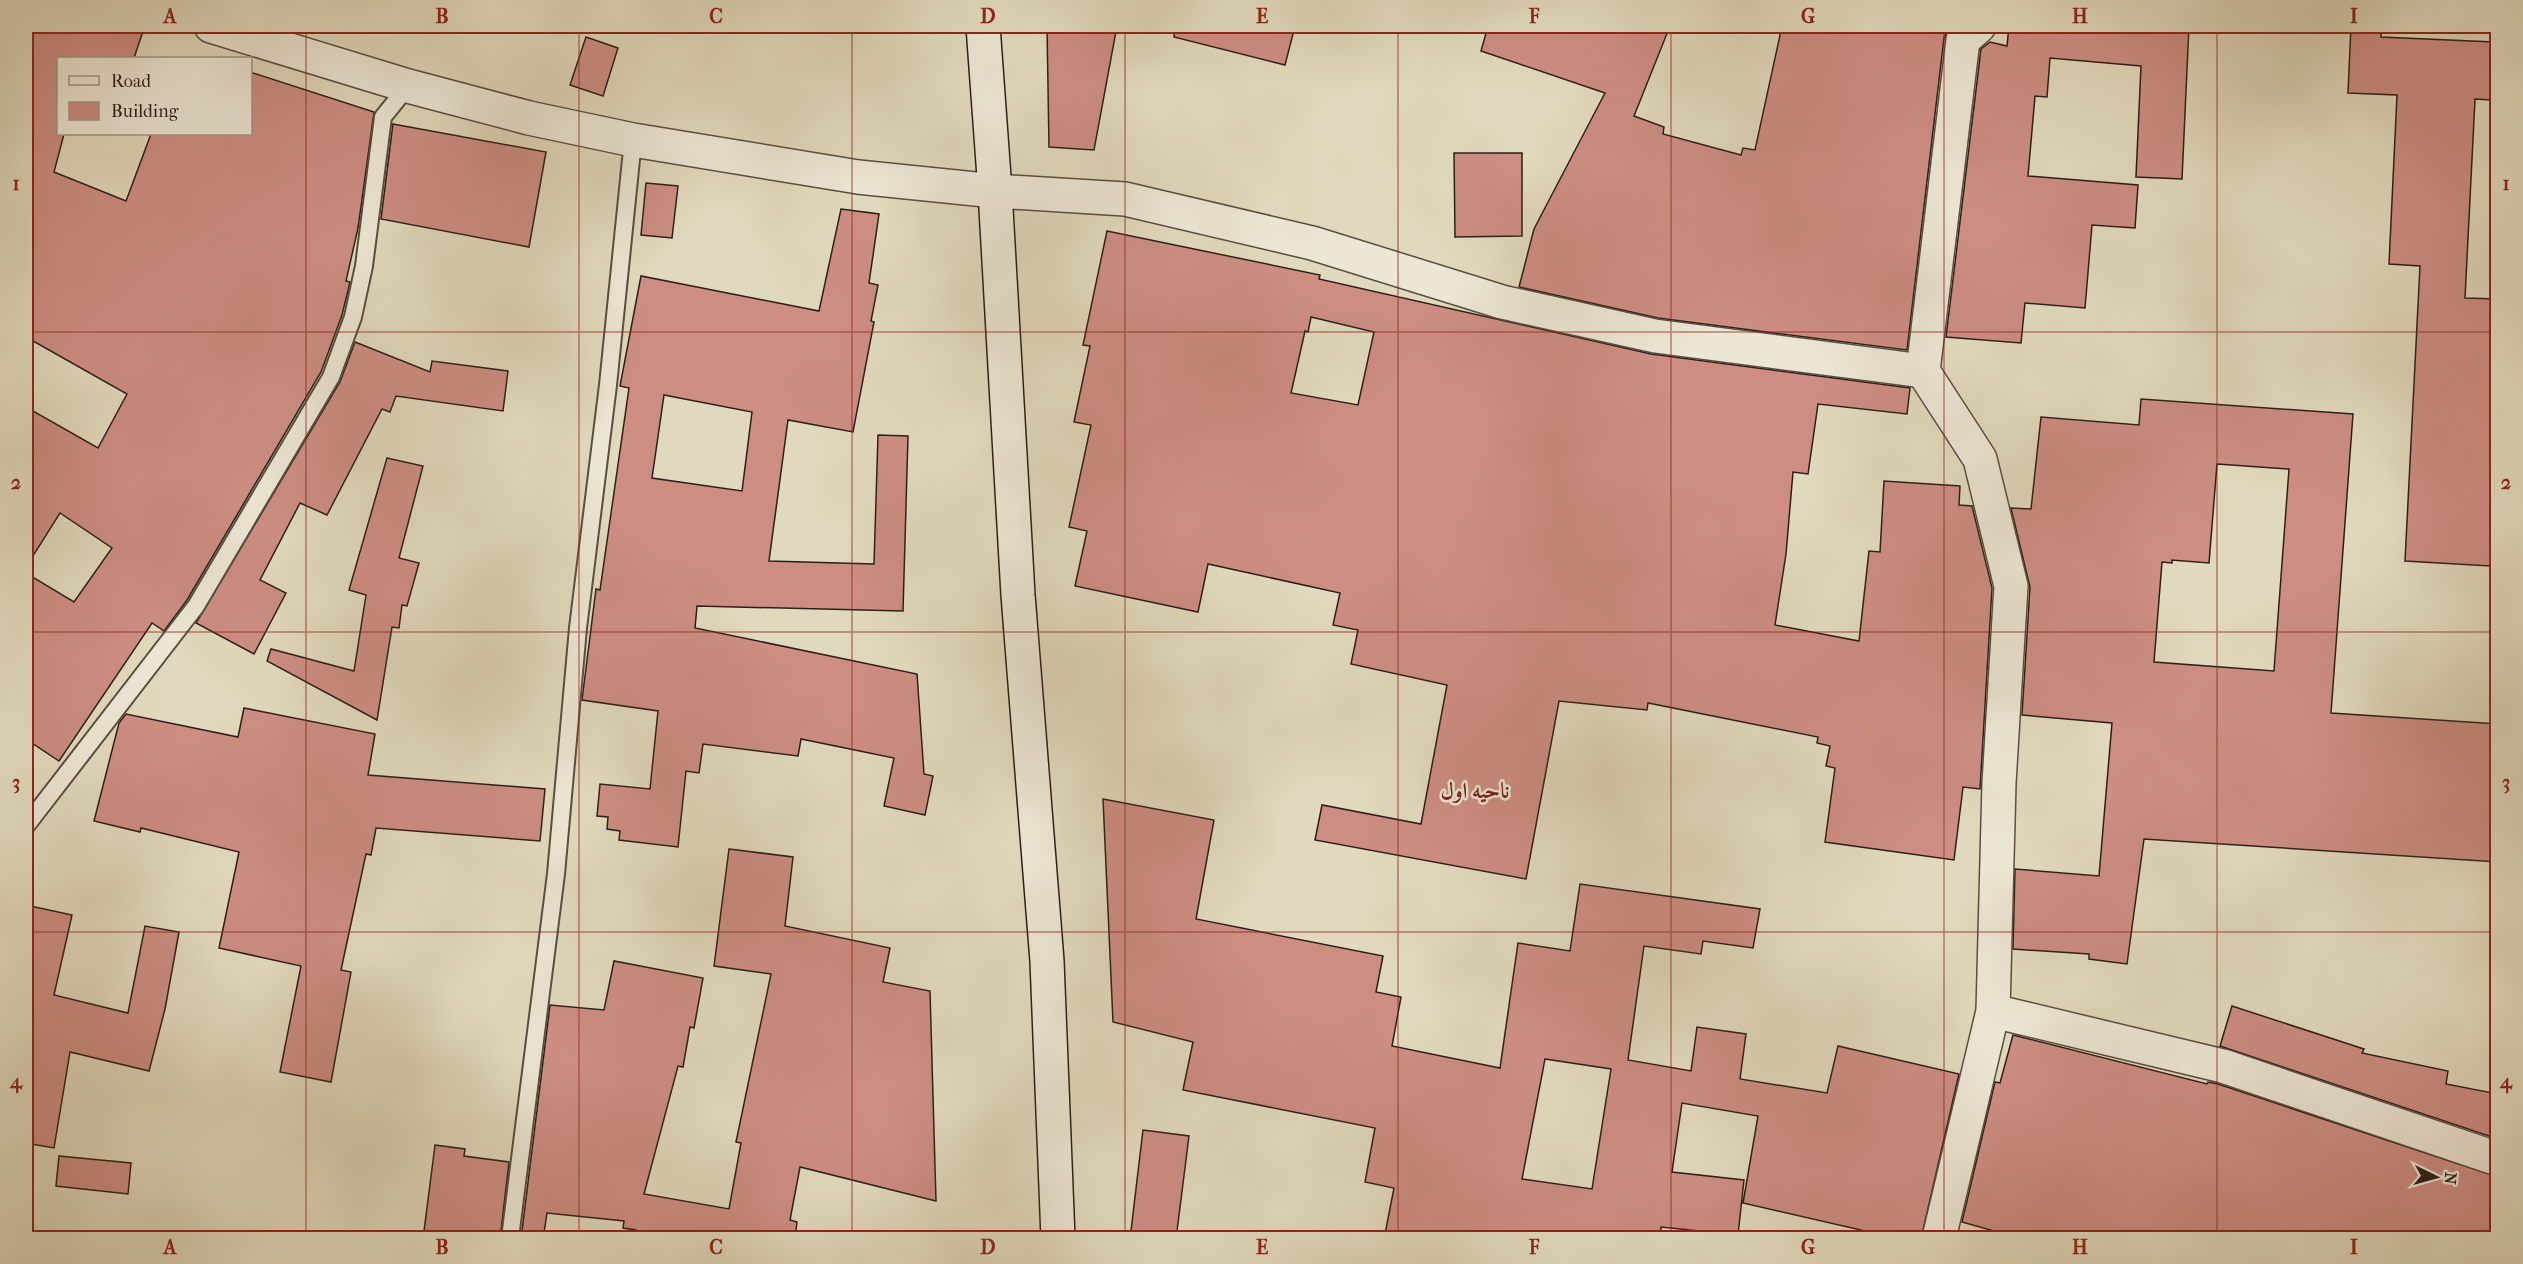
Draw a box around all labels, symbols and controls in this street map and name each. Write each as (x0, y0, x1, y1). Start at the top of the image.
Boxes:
text: A (162, 5, 178, 28)
text: B (435, 5, 449, 28)
text: C (709, 5, 723, 28)
text: D (980, 5, 996, 28)
text: E (1256, 5, 1268, 28)
text: F (1528, 5, 1540, 28)
text: G (1801, 5, 1815, 28)
text: H (2072, 5, 2088, 28)
text: I (2350, 5, 2358, 28)
legend (57, 57, 252, 135)
text: Road (111, 71, 151, 92)
text: Building (111, 101, 179, 122)
text: 1 (12, 172, 20, 195)
text: 1 (2502, 172, 2510, 195)
text: 2 (11, 471, 21, 494)
text: 2 (2501, 471, 2511, 494)
text: 3 (12, 771, 20, 794)
text: 3 (2502, 771, 2510, 794)
district label: ناحیه اول (1441, 778, 1509, 804)
text: 4 (9, 1070, 23, 1094)
text: 4 (2499, 1070, 2513, 1094)
north arrow (2406, 1147, 2466, 1207)
text: N (2440, 1171, 2460, 1186)
text: A (162, 1236, 178, 1259)
text: B (435, 1236, 449, 1259)
text: C (709, 1236, 723, 1259)
text: D (980, 1236, 996, 1259)
text: E (1256, 1236, 1268, 1259)
text: F (1528, 1236, 1540, 1259)
text: G (1801, 1236, 1815, 1259)
text: H (2072, 1236, 2088, 1259)
text: I (2350, 1236, 2358, 1259)

